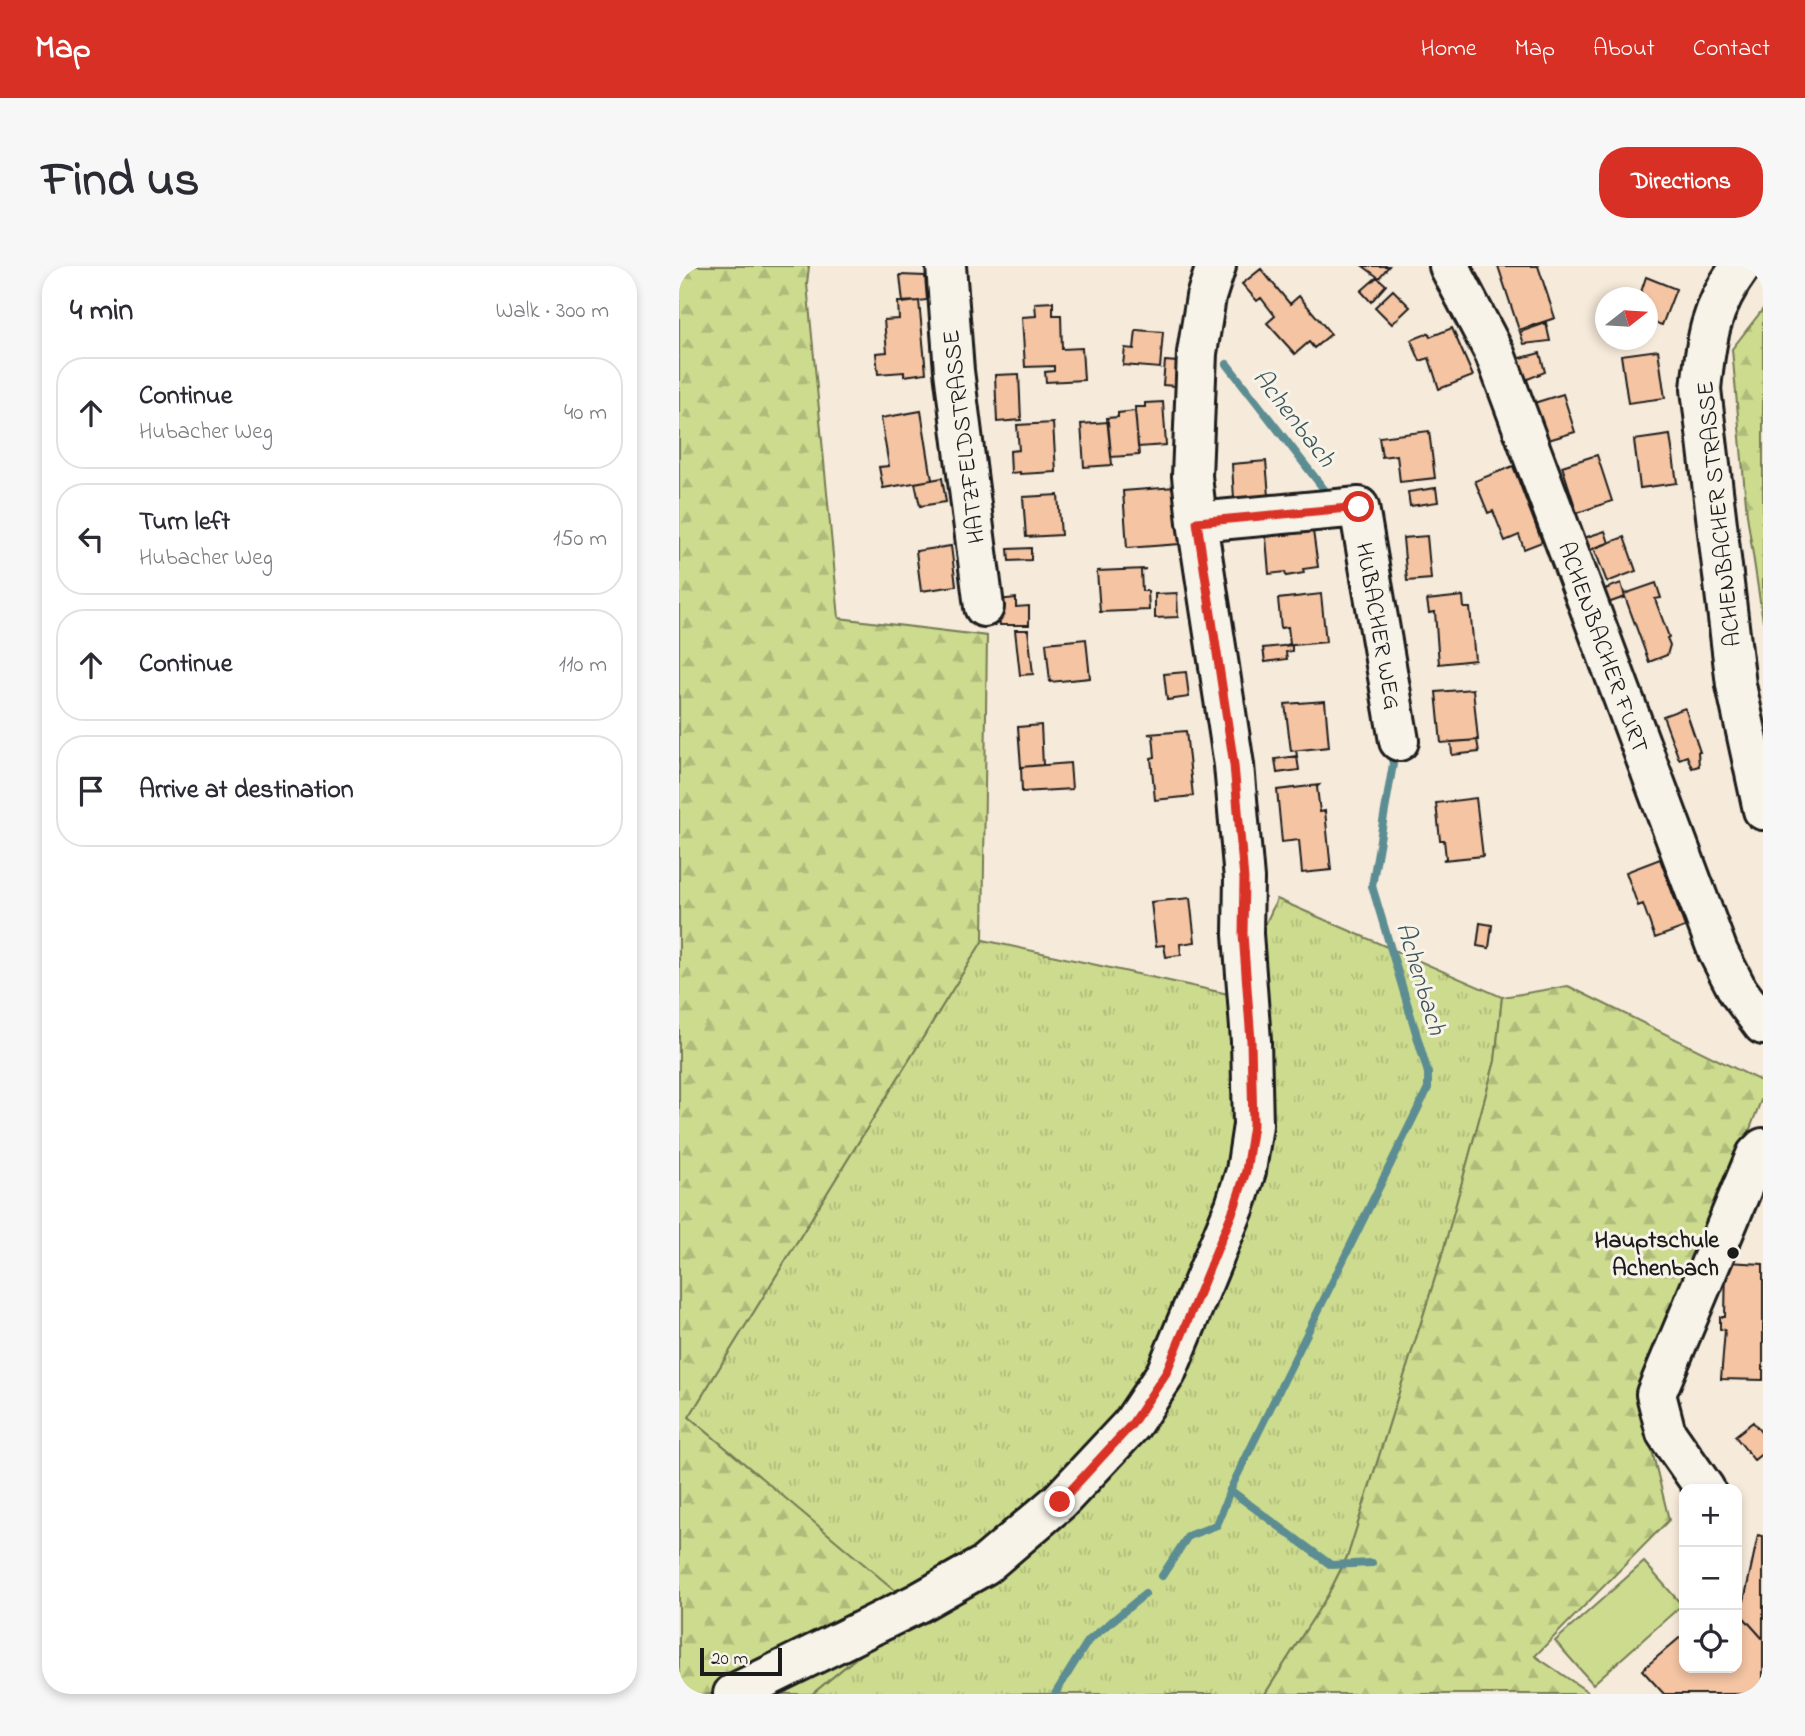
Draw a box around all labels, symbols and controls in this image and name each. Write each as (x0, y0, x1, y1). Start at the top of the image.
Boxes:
text: Map (35, 25, 91, 73)
text: Home (1421, 32, 1477, 67)
text: Map (1515, 32, 1555, 67)
text: About (1593, 32, 1655, 67)
text: Contact (1693, 32, 1770, 67)
text: Find us (42, 146, 199, 218)
button: Directions (1599, 147, 1763, 218)
north arrow (1595, 287, 1658, 350)
text: 4 min (70, 290, 133, 334)
text: Walk · 300 m (495, 295, 609, 328)
street label: HATZFELDSTRASSE (935, 328, 996, 546)
water label: Achenbach (1242, 361, 1344, 477)
text: Continue (139, 378, 232, 416)
street label: ACHENBACHER STRASSE (1689, 379, 1752, 648)
icon: ahead (72, 394, 110, 432)
text: 40 m (564, 397, 607, 430)
text: Hubacher Weg (139, 416, 273, 449)
route start (1343, 491, 1374, 522)
text: Turn left (139, 504, 230, 542)
icon: left (72, 520, 110, 558)
text: 150 m (553, 523, 607, 556)
street label: ACHENBACHER FURT (1547, 537, 1656, 759)
street label: HUBACHER WEG (1345, 540, 1408, 713)
text: Hubacher Weg (139, 542, 273, 575)
icon: ahead (72, 646, 110, 684)
text: Continue (139, 646, 232, 684)
text: 110 m (559, 649, 607, 682)
icon: arrive (72, 772, 110, 810)
text: Arrive at destination (139, 772, 354, 810)
water label: Achenbach (1384, 918, 1454, 1041)
place label: Hauptschule Achenbach (1595, 1224, 1720, 1287)
marker: Hauptschule Achenbach (1725, 1245, 1741, 1261)
map controls (1679, 1484, 1742, 1673)
button: + (1679, 1484, 1742, 1547)
route end (1044, 1486, 1075, 1517)
button: − (1679, 1547, 1742, 1610)
button: locate (1679, 1610, 1742, 1673)
scale bar (700, 1645, 782, 1677)
text: 20 m (711, 1646, 748, 1673)

